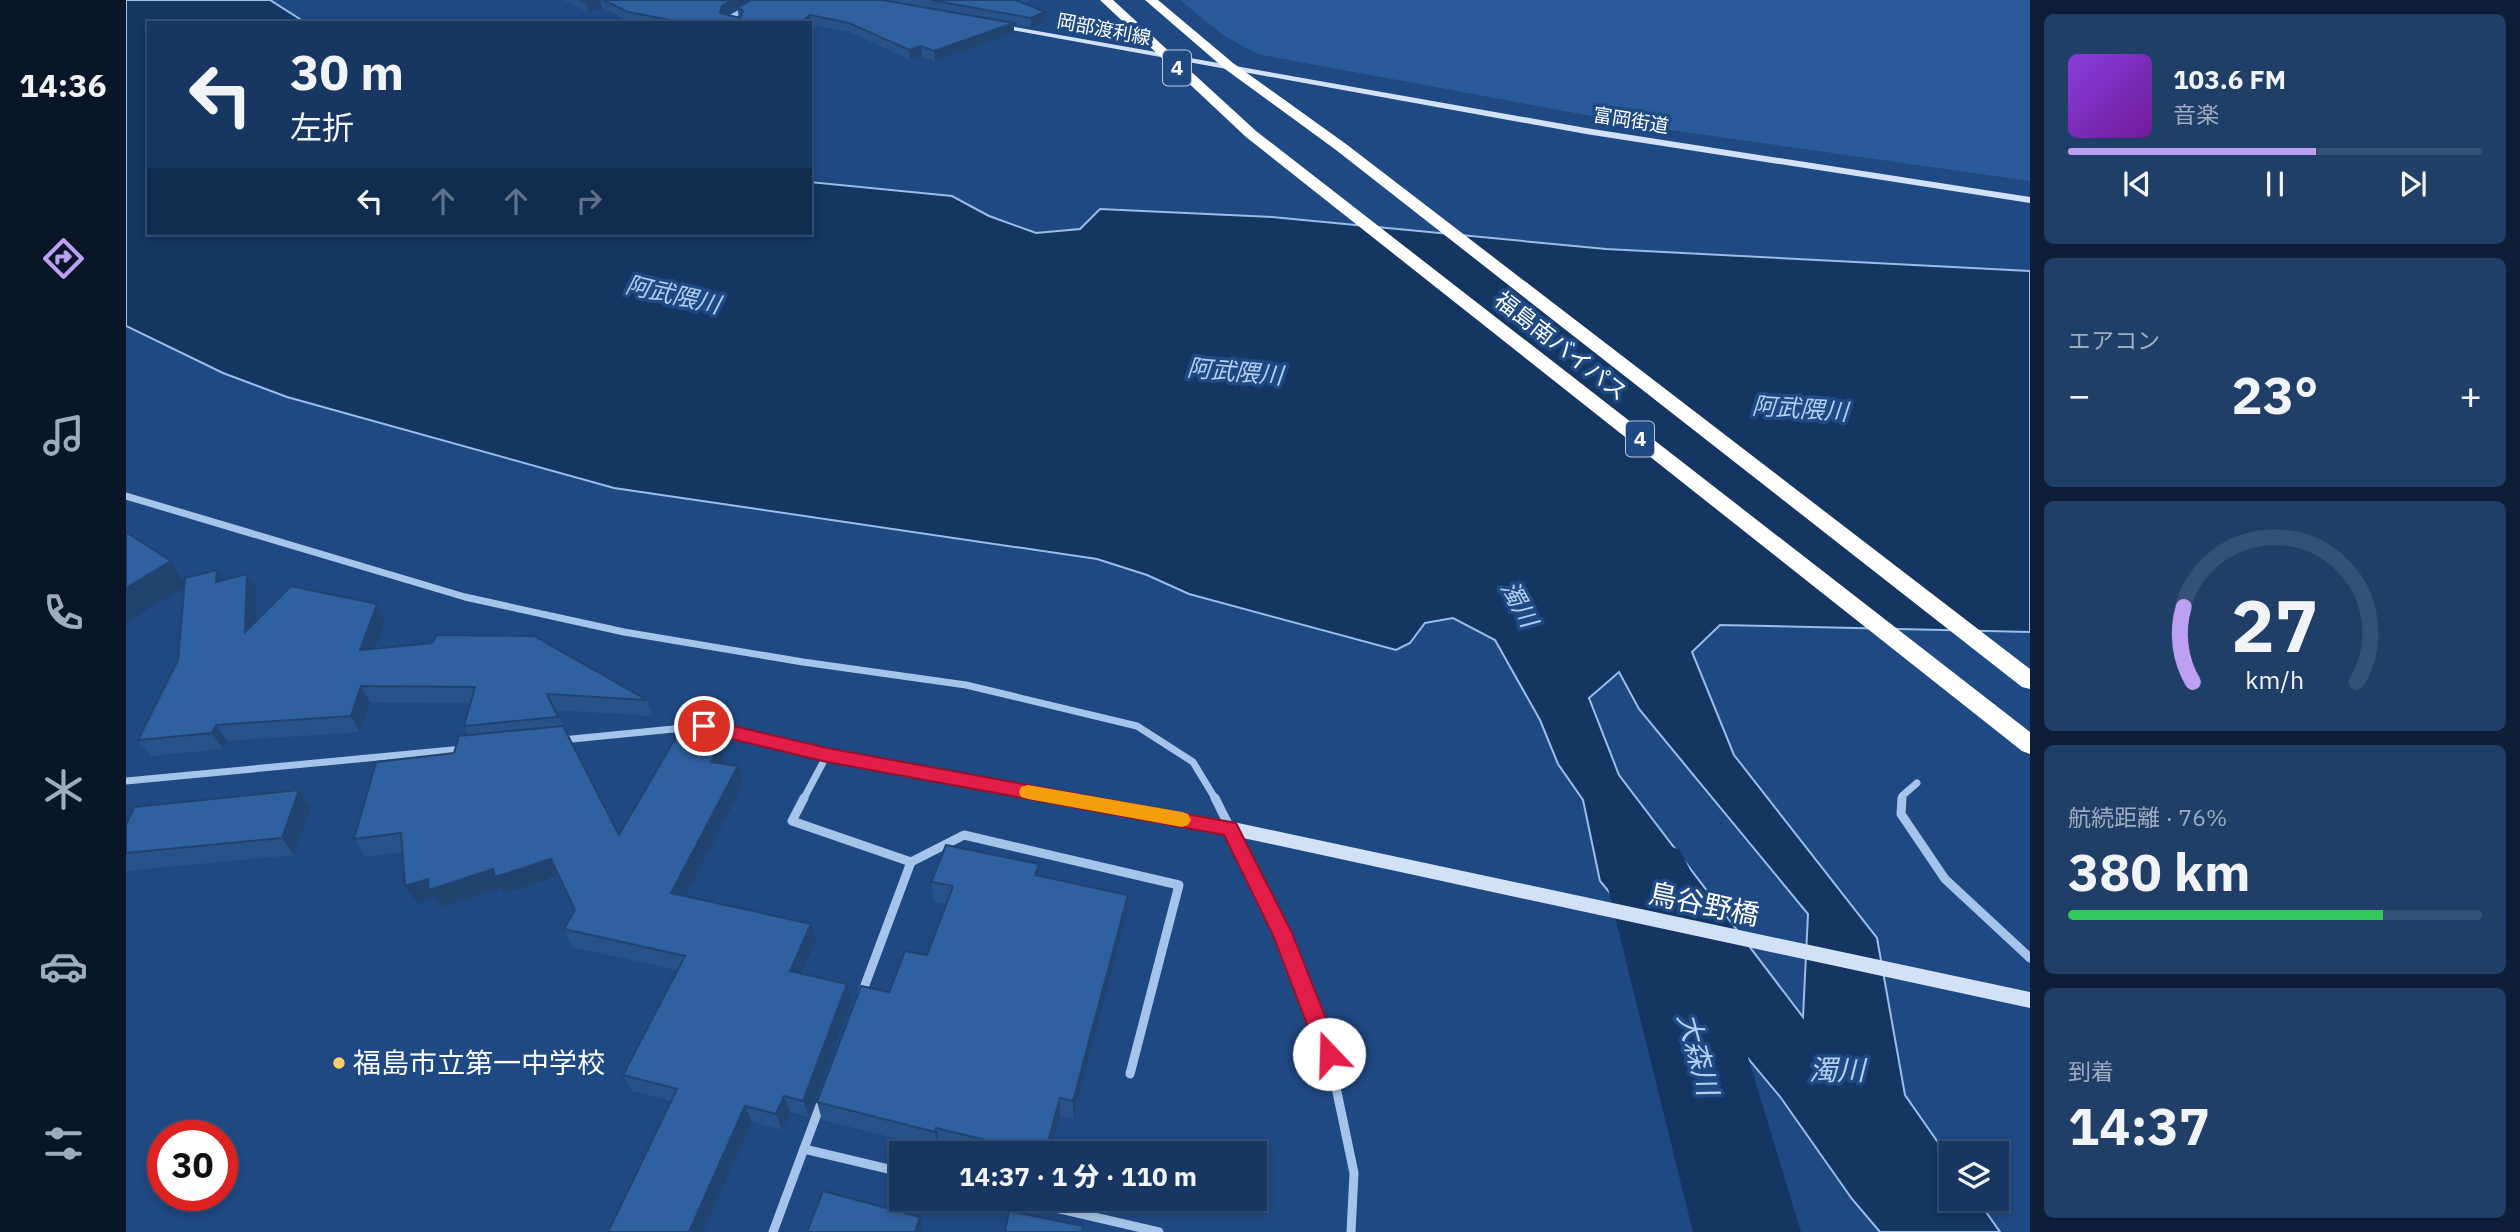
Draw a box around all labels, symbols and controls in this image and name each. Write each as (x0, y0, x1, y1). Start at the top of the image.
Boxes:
street label: 岡部渡利線 (1055, 8, 1153, 50)
text: 30 m (290, 40, 404, 103)
icon: left (175, 49, 266, 140)
road number: 4 (1163, 50, 1191, 86)
text: 103.6 FM (2173, 62, 2286, 96)
text: 14:36 (19, 64, 107, 106)
text: 音楽 (2173, 99, 2219, 129)
street label: 富岡街道 (1592, 102, 1670, 138)
text: 左折 (290, 106, 354, 148)
icon: previous (2118, 165, 2156, 203)
icon: pause (2256, 165, 2294, 203)
icon: next (2394, 165, 2432, 203)
icon: left (351, 182, 389, 220)
icon: ahead (424, 182, 462, 220)
icon: ahead (497, 182, 535, 220)
icon: right (570, 182, 608, 220)
icon: directions (39, 234, 88, 283)
water label: 阿武隈川 (623, 268, 727, 321)
street label: 福島南バイパス (1489, 284, 1634, 406)
text: エアコン (2068, 325, 2160, 355)
water label: 阿武隈川 (1186, 351, 1287, 391)
text: 23° (2232, 361, 2318, 428)
text: − (2068, 370, 2091, 419)
text: + (2459, 370, 2482, 419)
water label: 阿武隈川 (1751, 389, 1852, 428)
icon: music (39, 411, 88, 460)
road number: 4 (1626, 422, 1654, 457)
water label: 濁川 (1494, 575, 1547, 635)
text: 27 (2231, 577, 2319, 672)
icon: phone (39, 588, 88, 637)
text: km/h (2246, 663, 2304, 696)
pin (674, 696, 734, 756)
icon: arrive (685, 707, 723, 745)
icon: climate (39, 765, 88, 814)
text: 航続距離 · 76% (2068, 802, 2227, 832)
text: 380 km (2068, 838, 2250, 905)
street label: 鳥谷野橋 (1645, 874, 1763, 933)
icon: car (39, 942, 88, 991)
water label: 大森川 (1670, 1009, 1728, 1102)
position arrow (1292, 1017, 1366, 1091)
place label: 福島市立第一中学校 (353, 1044, 605, 1081)
water label: 濁川 (1809, 1051, 1868, 1088)
marker: 福島市立第一中学校 (331, 1055, 347, 1071)
text: 到着 (2068, 1056, 2114, 1086)
text: 14:37 (2068, 1092, 2210, 1159)
icon: filters (39, 1119, 88, 1168)
speed limit sign: 30 (147, 1120, 238, 1211)
map controls (1939, 1141, 2009, 1211)
button: layers (1939, 1141, 2009, 1211)
text: 14:37 · 1 分 · 110 m (959, 1159, 1197, 1193)

